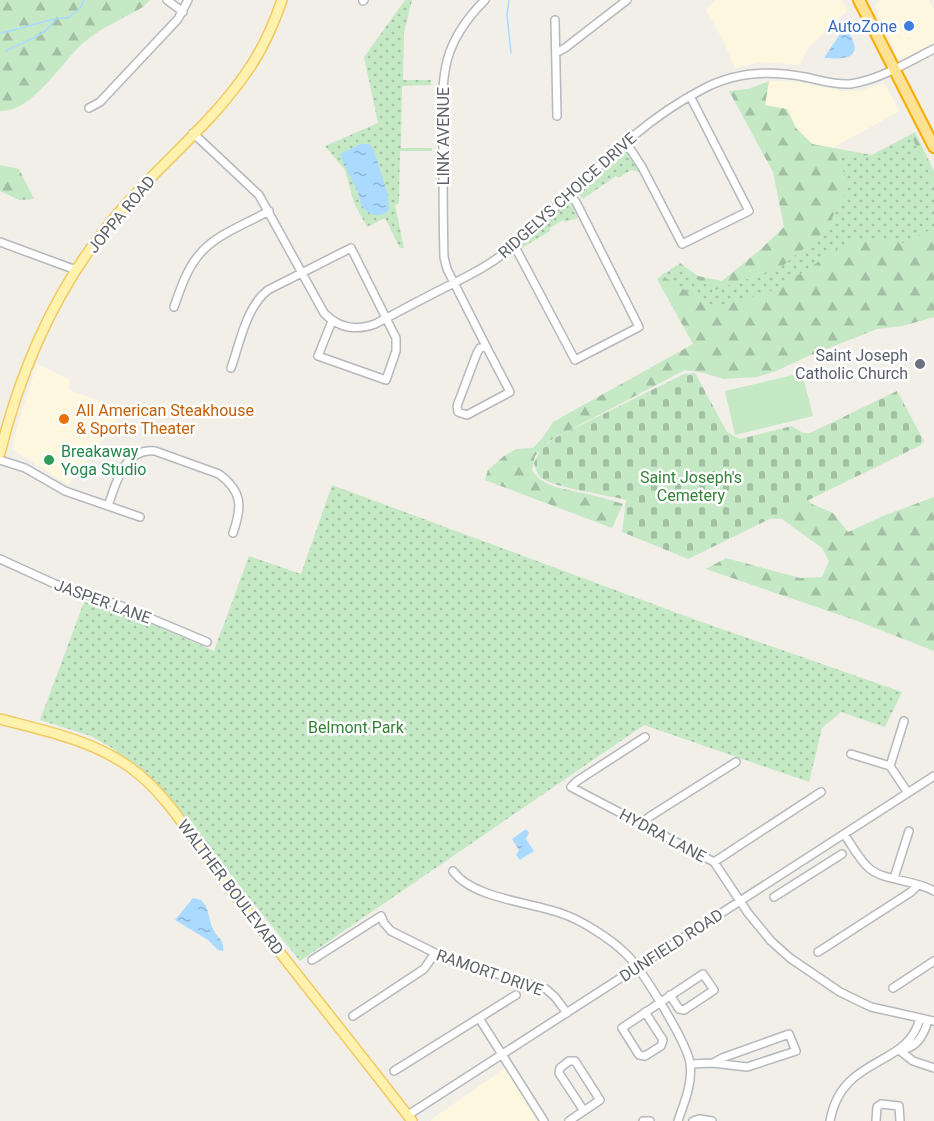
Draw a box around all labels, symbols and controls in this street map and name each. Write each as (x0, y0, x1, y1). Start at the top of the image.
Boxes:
place label: AutoZone (828, 17, 897, 36)
marker: AutoZone (902, 19, 916, 33)
street label: LINK AVENUE (434, 87, 453, 185)
street label: RIDGELYS CHOICE DRIVE (494, 128, 640, 262)
street label: JOPPA ROAD (84, 172, 159, 257)
place label: Saint Joseph Catholic Church (795, 346, 908, 383)
marker: Saint Joseph Catholic Church (913, 357, 927, 371)
place label: All American Steakhouse & Sports Theater (76, 401, 254, 438)
marker: All American Steakhouse & Sports Theater (57, 412, 71, 426)
place label: Breakaway Yoga Studio (61, 442, 146, 479)
marker: Breakaway Yoga Studio (42, 453, 56, 467)
park label: Saint Joseph's Cemetery (640, 468, 742, 505)
street label: JASPER LANE (52, 575, 154, 628)
park label: Belmont Park (308, 718, 405, 737)
street label: HYDRA LANE (616, 805, 709, 866)
street label: WALTHER BOULEVARD (174, 816, 288, 959)
street label: DUNFIELD ROAD (616, 905, 726, 986)
street label: RAMORT DRIVE (434, 945, 546, 1000)

